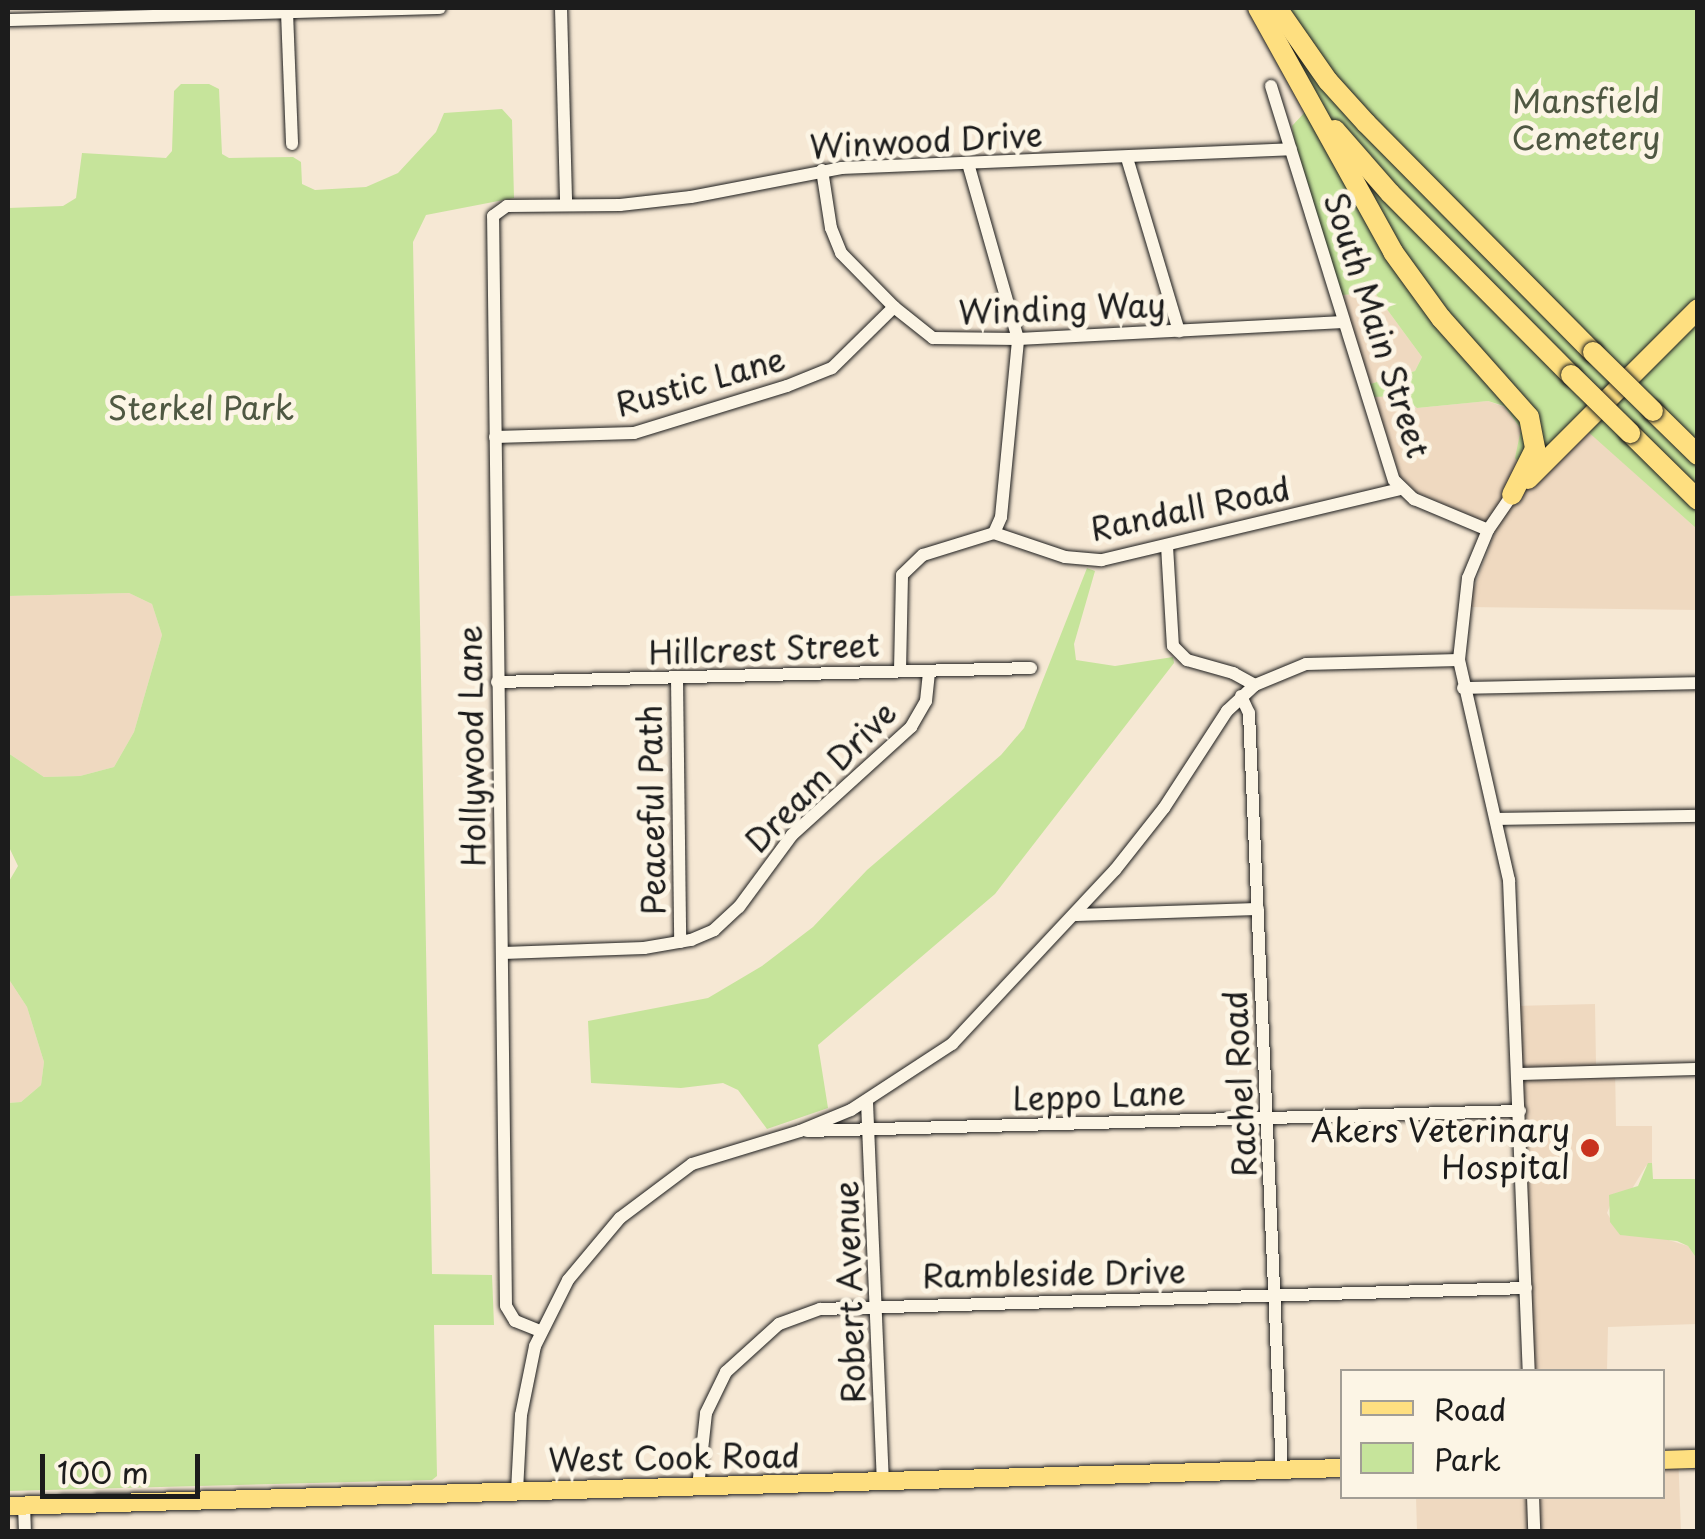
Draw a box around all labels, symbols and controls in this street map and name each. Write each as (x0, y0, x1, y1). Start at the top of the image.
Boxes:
park label: Mansfield Cemetery (1511, 82, 1661, 157)
street label: Winwood Drive (808, 115, 1044, 165)
street label: South Main Street (1316, 185, 1440, 465)
street label: Winding Way (957, 285, 1167, 331)
street label: Rustic Lane (610, 338, 790, 424)
park label: Sterkel Park (106, 388, 296, 426)
street label: Randall Road (1086, 468, 1294, 548)
street label: Hollywood Lane (450, 624, 492, 868)
street label: Hillcrest Street (647, 625, 881, 671)
street label: Dream Drive (737, 693, 903, 859)
street label: Peaceful Path (630, 705, 672, 915)
street label: Rachel Road (1215, 989, 1263, 1179)
street label: Leppo Lane (1012, 1073, 1186, 1117)
place label: Akers Veterinary Hospital (1312, 1111, 1570, 1186)
marker: Akers Veterinary Hospital (1579, 1137, 1601, 1159)
street label: Robert Avenue (826, 1180, 872, 1404)
street label: Rambleside Drive (922, 1251, 1186, 1295)
legend (1340, 1369, 1665, 1499)
text: Road (1434, 1386, 1507, 1431)
scale bar (45, 1434, 205, 1496)
street label: West Cook Road (548, 1436, 800, 1478)
text: Park (1434, 1436, 1501, 1481)
text: 100 m (57, 1449, 149, 1494)

